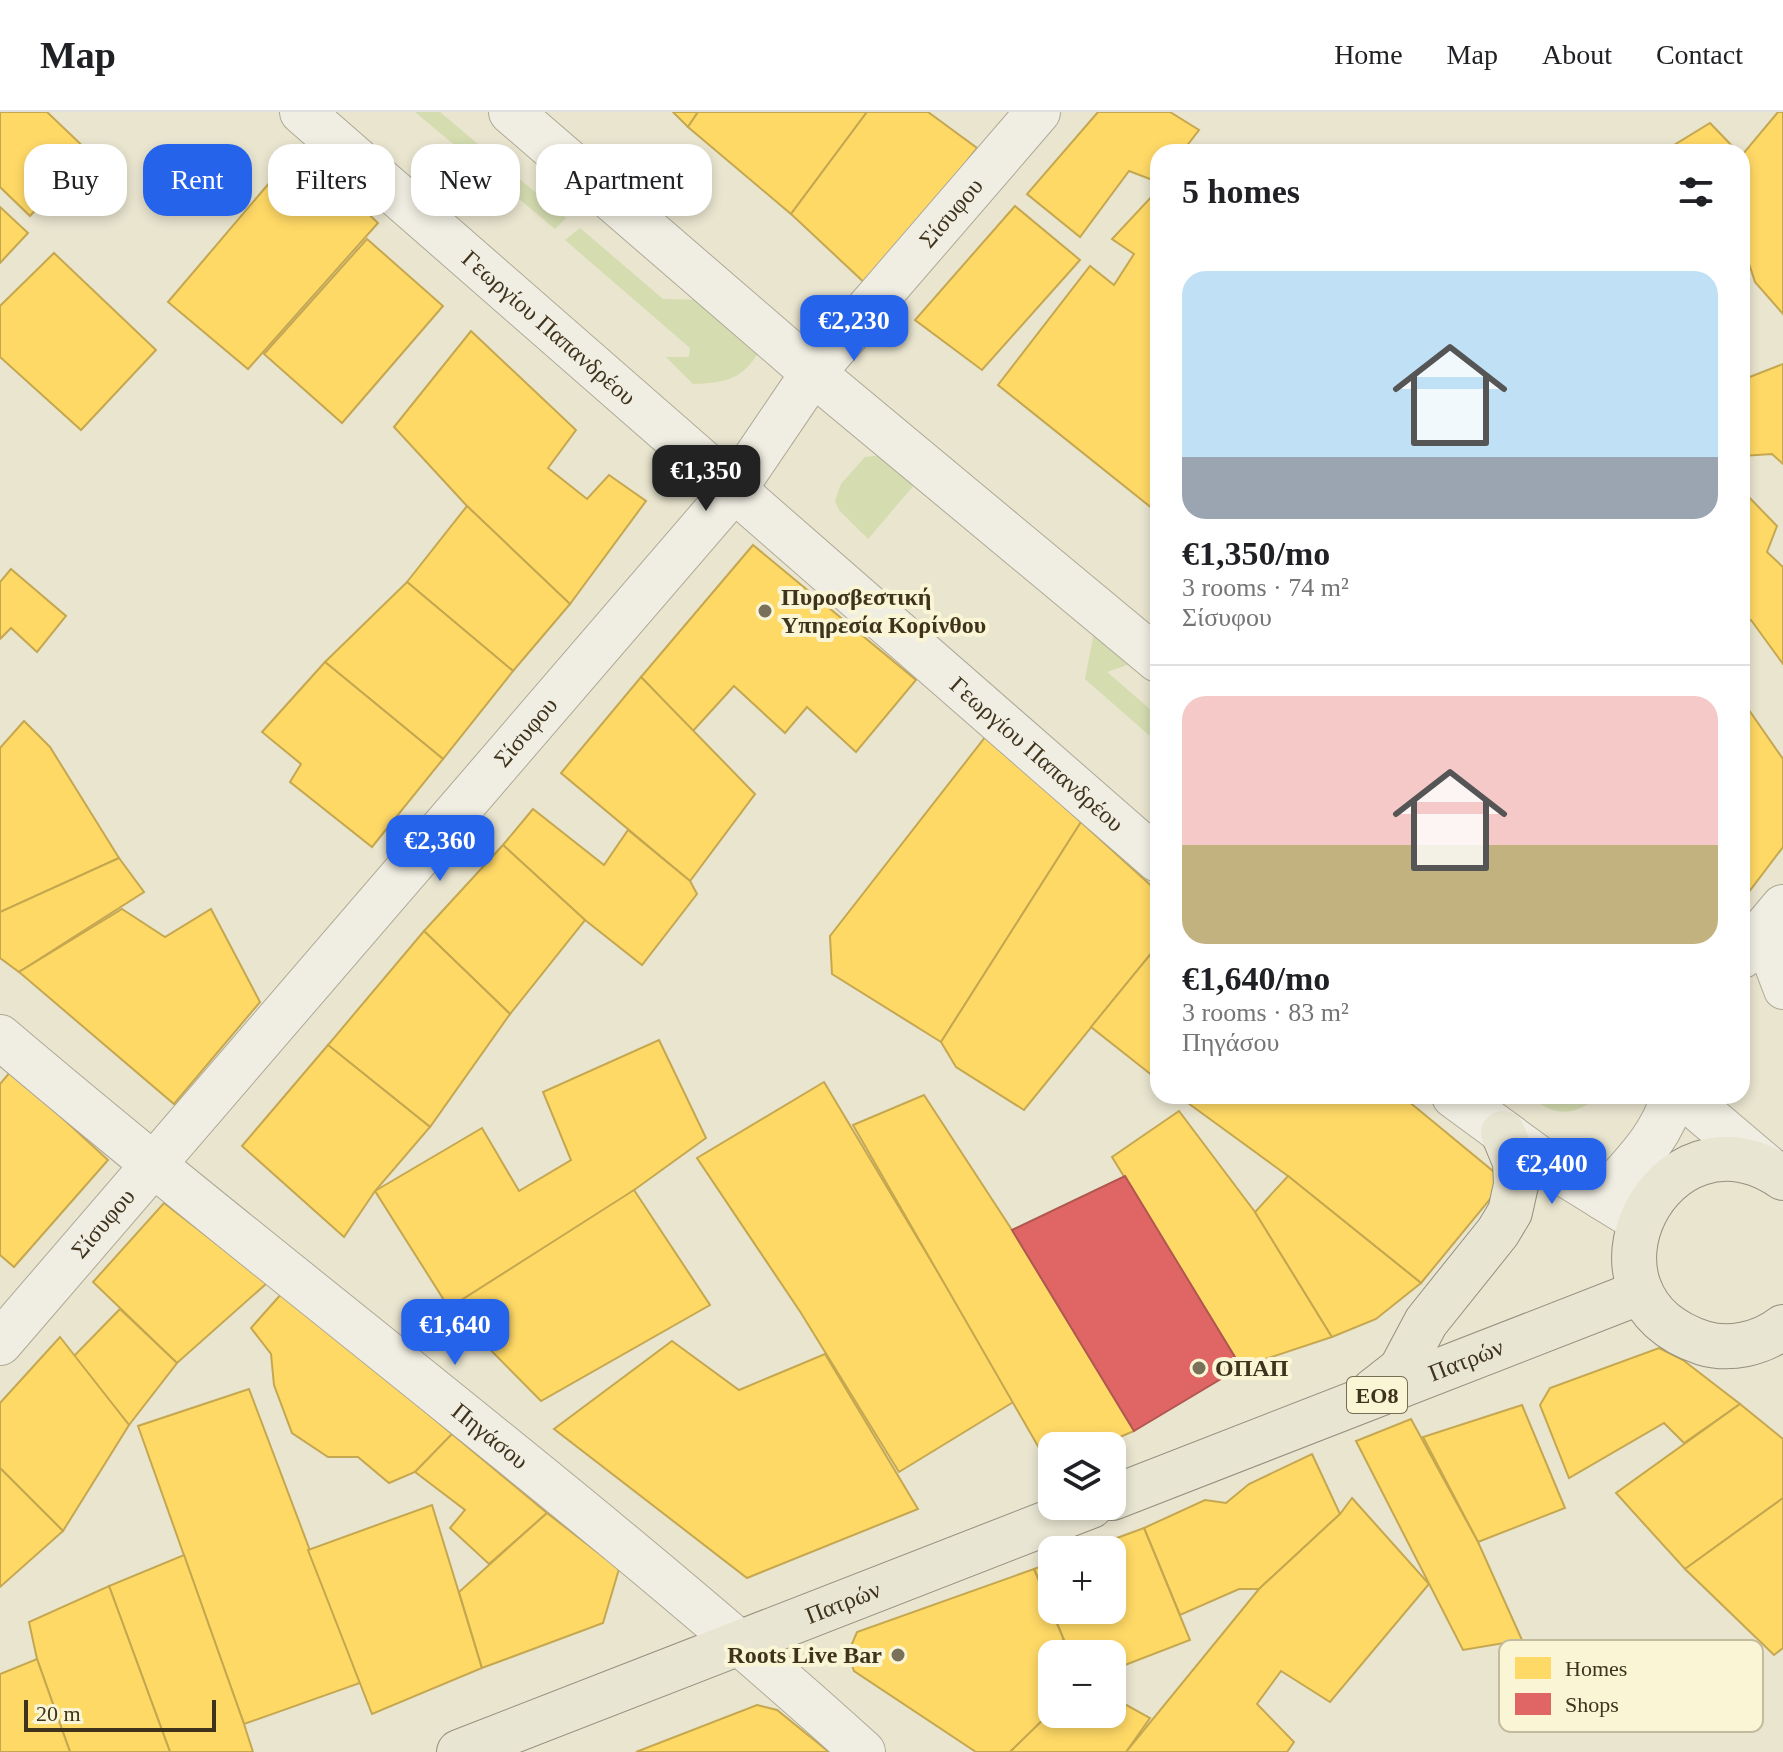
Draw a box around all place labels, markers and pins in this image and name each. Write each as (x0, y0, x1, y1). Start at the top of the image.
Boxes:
pin: €2,230 (789, 295, 919, 363)
pin: €1,350 (641, 445, 771, 513)
place label: Πυροσβεστική Υπηρεσία Κορίνθου (781, 584, 986, 638)
marker: Πυροσβεστική Υπηρεσία Κορίνθου (756, 602, 774, 620)
pin: €2,360 (375, 815, 505, 883)
pin: €2,400 (1487, 1138, 1617, 1206)
pin: €1,640 (390, 1299, 520, 1367)
place label: ΟΠΑΠ (1215, 1355, 1289, 1381)
marker: ΟΠΑΠ (1190, 1359, 1208, 1377)
place label: Roots Live Bar (727, 1642, 882, 1668)
marker: Roots Live Bar (889, 1646, 907, 1664)

